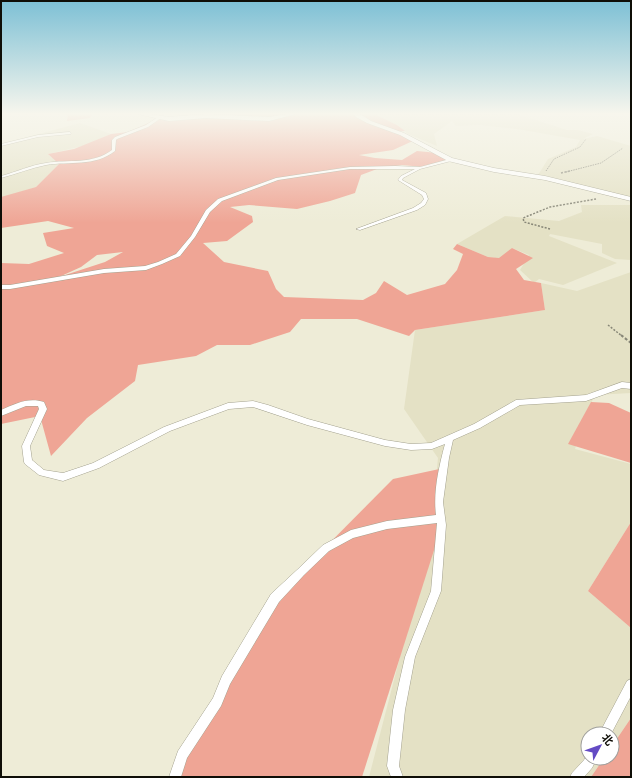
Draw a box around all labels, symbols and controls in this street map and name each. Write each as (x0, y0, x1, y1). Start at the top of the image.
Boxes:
north arrow (580, 726, 620, 766)
text: 北 (599, 731, 616, 748)

